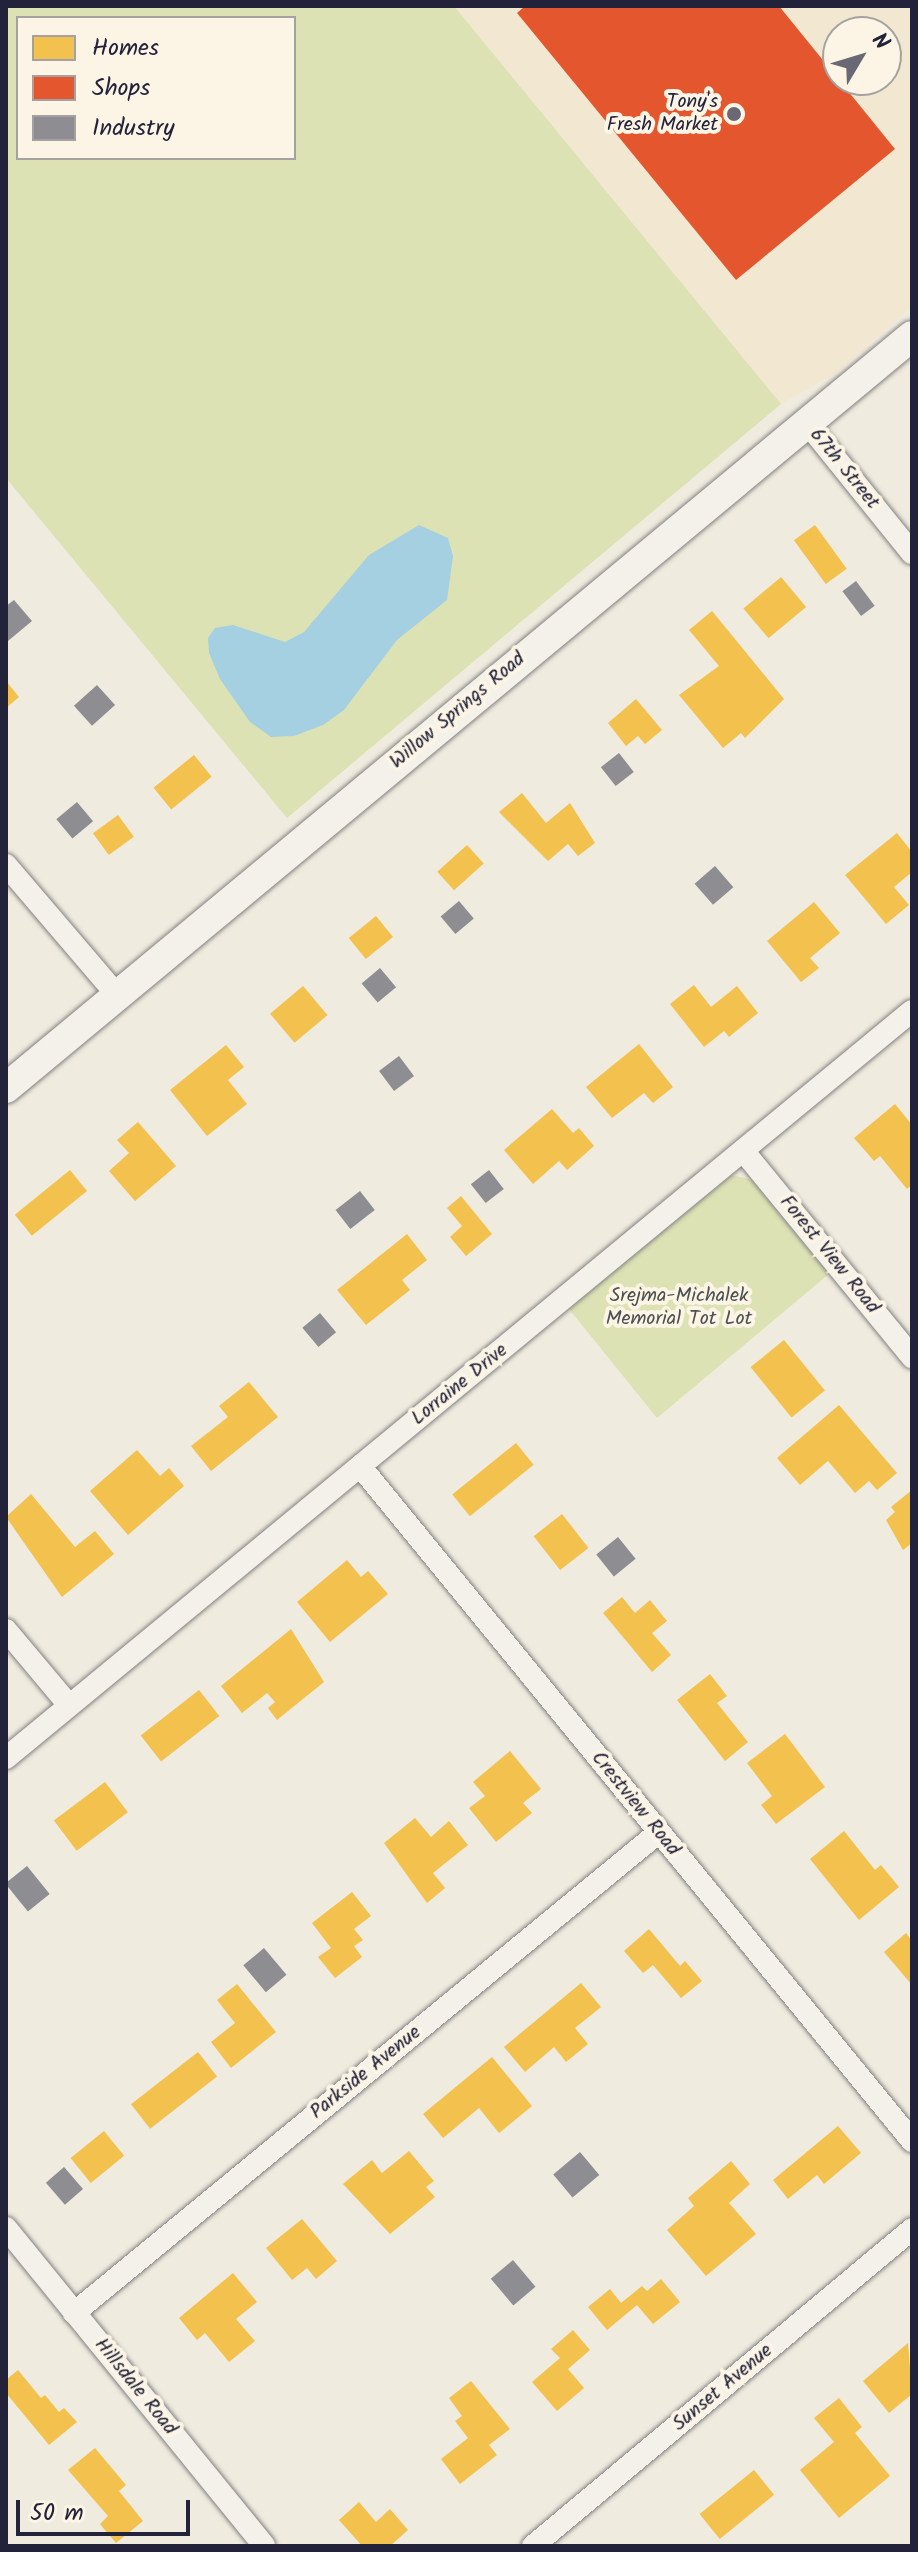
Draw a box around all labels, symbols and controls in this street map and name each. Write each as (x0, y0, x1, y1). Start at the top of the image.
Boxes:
legend (16, 16, 296, 160)
north arrow (822, 16, 902, 96)
text: N (862, 26, 898, 58)
text: Homes (92, 29, 159, 68)
text: Shops (92, 69, 150, 108)
place label: Tony's Fresh Market (607, 90, 718, 137)
marker: Tony's Fresh Market (725, 105, 743, 123)
text: Industry (92, 109, 174, 148)
street label: 67th Street (804, 424, 884, 514)
street label: Willow Springs Road (386, 647, 530, 775)
street label: Forest View Road (774, 1191, 884, 1319)
park label: Srejma-Michalek Memorial Tot Lot (606, 1285, 752, 1332)
street label: Lorraine Drive (407, 1339, 513, 1431)
street label: Crestview Road (586, 1747, 684, 1861)
street label: Parkside Avenue (306, 2021, 426, 2125)
street label: Hillsdale Road (89, 2334, 181, 2440)
street label: Sunset Avenue (668, 2339, 778, 2437)
scale bar (20, 2484, 194, 2534)
text: 50 m (30, 2494, 84, 2533)

